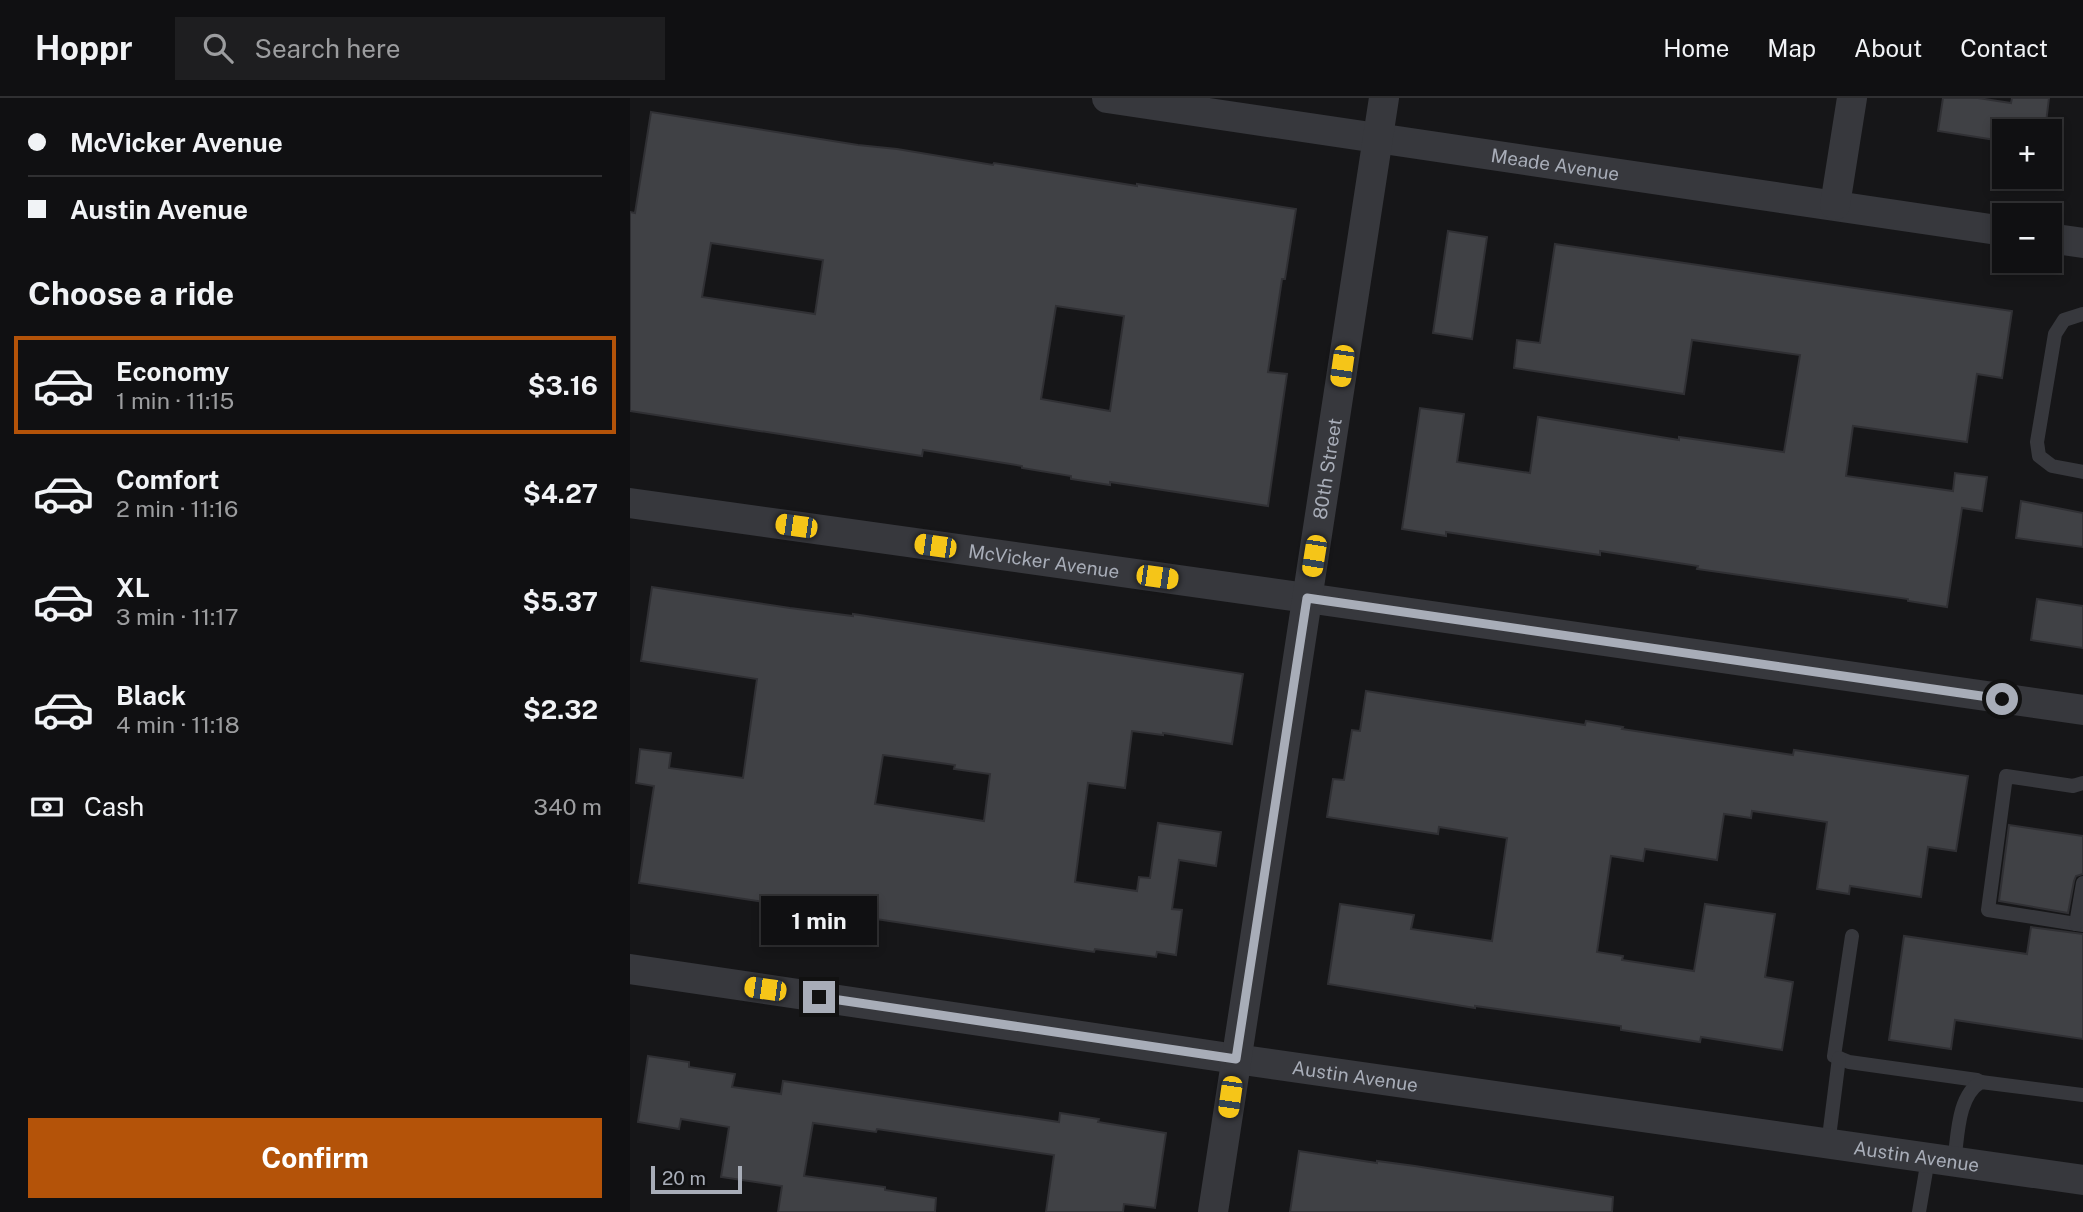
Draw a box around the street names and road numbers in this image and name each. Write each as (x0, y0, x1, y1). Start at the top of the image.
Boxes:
street label: Meade Avenue (1489, 144, 1621, 185)
street label: 80th Street (1308, 416, 1346, 521)
street label: McVicker Avenue (967, 540, 1121, 583)
street label: Austin Avenue (1291, 1056, 1420, 1096)
street label: Austin Avenue (1852, 1136, 1981, 1176)

